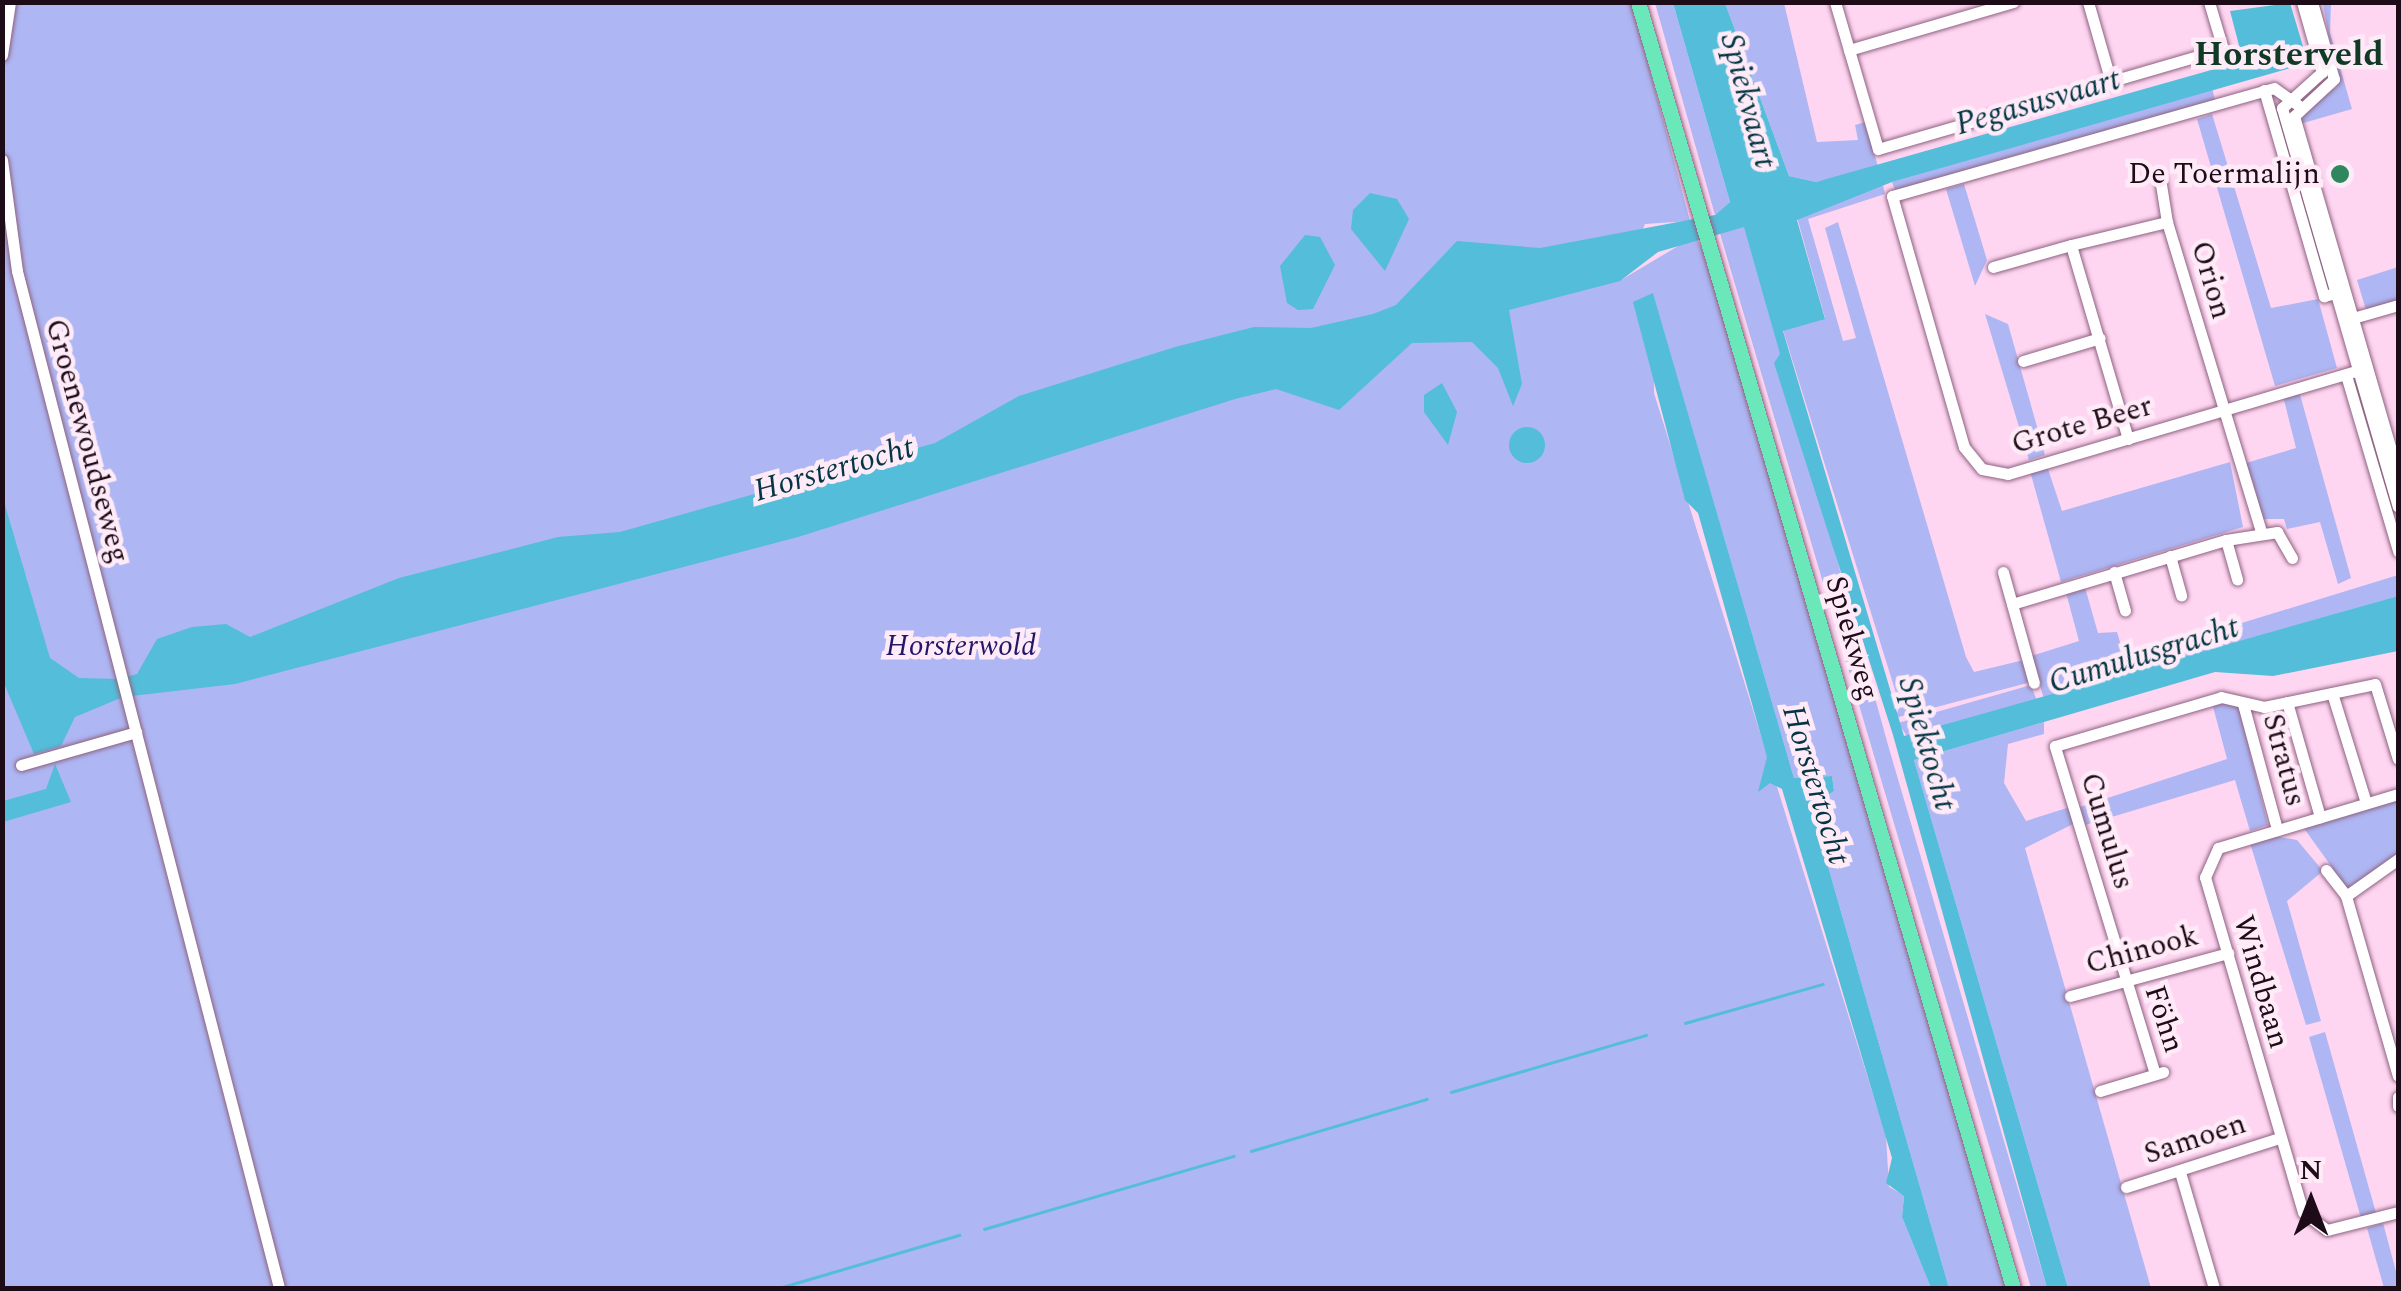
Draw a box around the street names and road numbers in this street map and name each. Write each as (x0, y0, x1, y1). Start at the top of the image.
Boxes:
street label: Orion (2183, 237, 2239, 323)
street label: Groenewoudseweg (37, 315, 137, 567)
street label: Grote Beer (2007, 388, 2157, 462)
street label: Spiekweg (1817, 572, 1887, 704)
street label: Stratus (2254, 710, 2314, 810)
street label: Cumulus (2072, 768, 2142, 894)
street label: Windbaan (2225, 911, 2297, 1053)
street label: Chinook (2082, 918, 2202, 982)
street label: Föhn (2136, 981, 2192, 1057)
street label: Samoen (2139, 1106, 2251, 1172)

